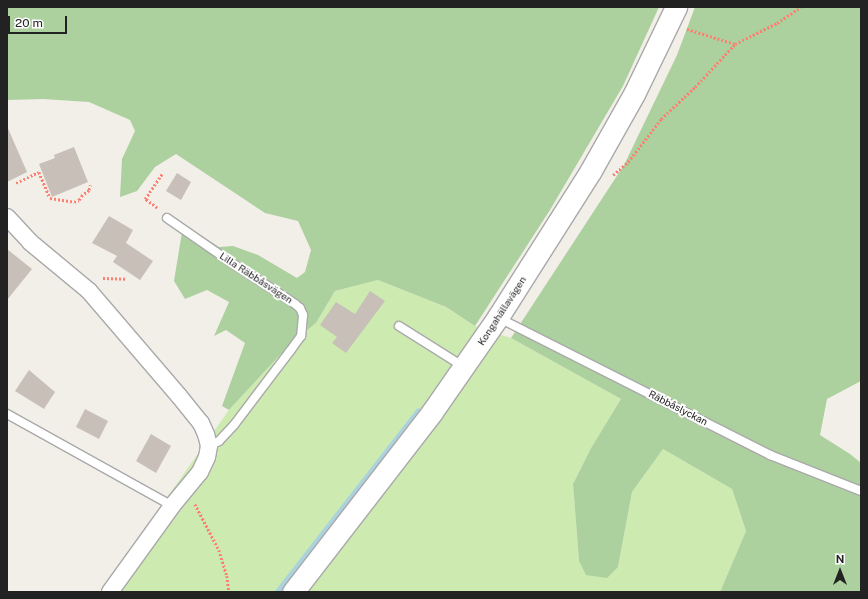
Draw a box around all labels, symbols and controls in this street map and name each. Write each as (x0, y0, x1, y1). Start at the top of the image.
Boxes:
scale bar (10, 8, 69, 34)
text: 20 m (15, 16, 43, 30)
street label: Lilla Räbbåsvägen (217, 250, 295, 306)
street label: Kongahällavägen (475, 274, 529, 348)
street label: Räbbåslyckan (646, 388, 710, 428)
north arrow (820, 551, 860, 591)
text: N (836, 553, 844, 565)

